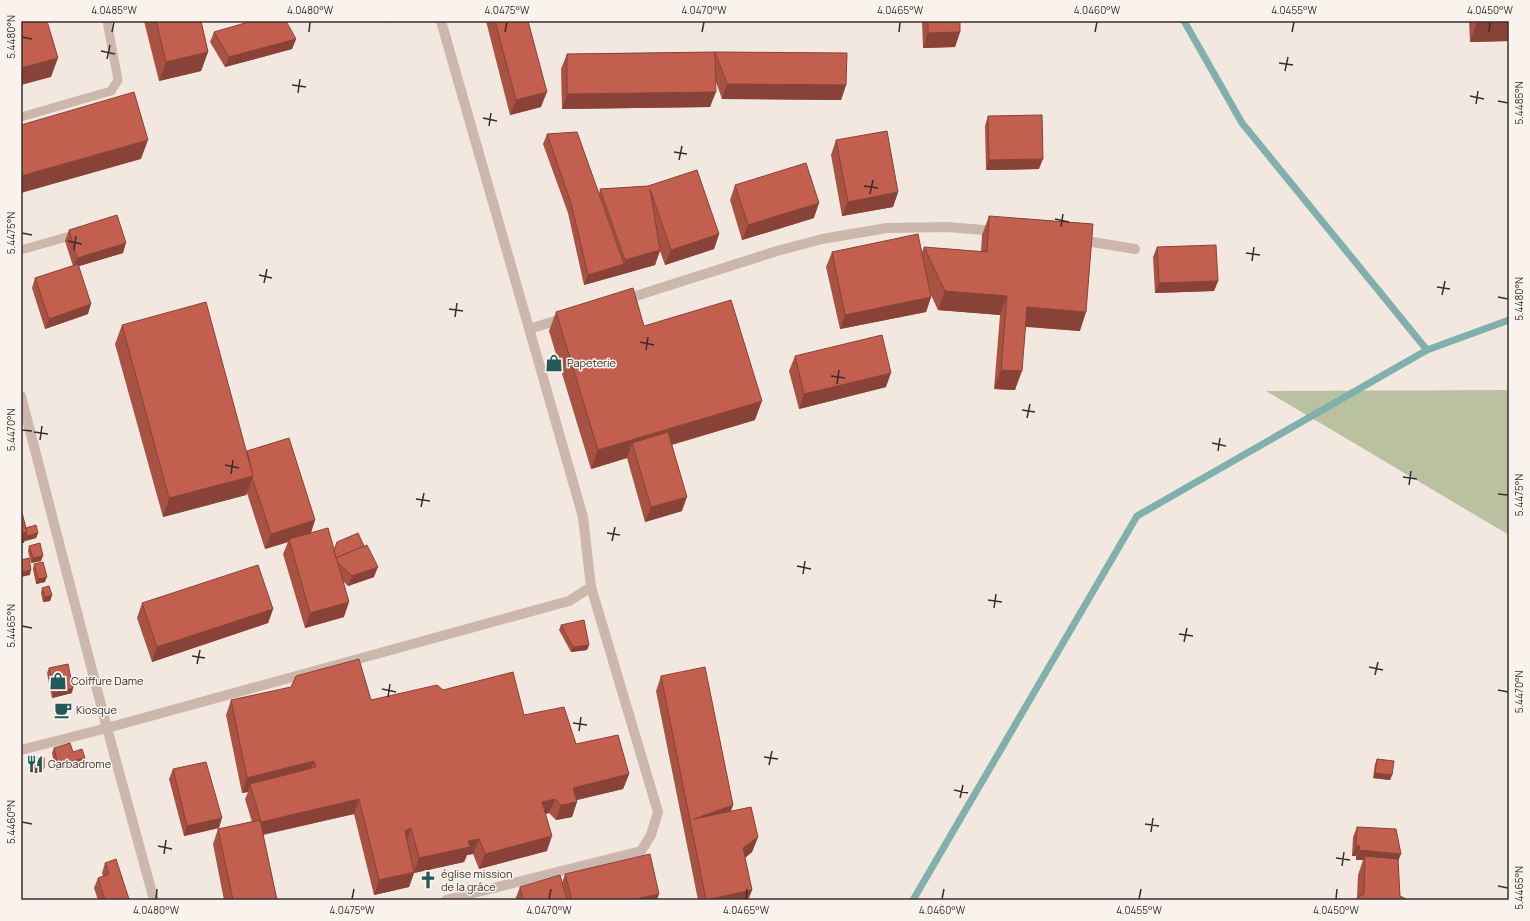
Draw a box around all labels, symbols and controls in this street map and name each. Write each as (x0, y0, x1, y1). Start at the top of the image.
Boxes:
text: 4.0485°W (91, 3, 137, 17)
text: 4.0480°W (287, 3, 334, 17)
text: 4.0475°W (485, 3, 530, 17)
text: 4.0470°W (681, 3, 727, 17)
text: 4.0465°W (877, 3, 924, 17)
text: 4.0460°W (1074, 3, 1121, 17)
text: 4.0455°W (1271, 3, 1317, 17)
text: 4.0450°W (1467, 3, 1514, 17)
text: 5.4480°N (4, 15, 18, 59)
text: 5.4485°N (1512, 81, 1526, 125)
text: 5.4475°N (4, 212, 18, 254)
text: 5.4480°N (1512, 277, 1526, 321)
shop icon: Papeterie (544, 353, 564, 373)
place label: Papeterie (567, 355, 617, 370)
text: 5.4470°N (4, 409, 18, 451)
text: 5.4475°N (1512, 474, 1526, 516)
text: 5.4465°N (4, 604, 18, 648)
shop icon: Coiffure Dame (48, 671, 68, 691)
text: 5.4470°N (1512, 671, 1526, 713)
place label: Coiffure Dame (71, 673, 144, 688)
cafe icon: Kiosque (53, 700, 73, 720)
place label: Kiosque (76, 702, 117, 717)
restaurant icon: Garbadrome (25, 754, 45, 774)
place label: Garbadrome (48, 756, 112, 771)
text: 5.4460°N (4, 800, 18, 844)
place label: église mission de la grâce (441, 866, 513, 894)
text: 5.4465°N (1512, 866, 1526, 910)
church icon: église mission de la grâce (418, 870, 438, 890)
text: 4.0480°W (133, 903, 180, 917)
text: 4.0475°W (330, 903, 375, 917)
text: 4.0470°W (526, 903, 572, 917)
text: 4.0465°W (723, 903, 770, 917)
text: 4.0460°W (919, 903, 966, 917)
text: 4.0455°W (1116, 903, 1162, 917)
text: 4.0450°W (1313, 903, 1360, 917)

